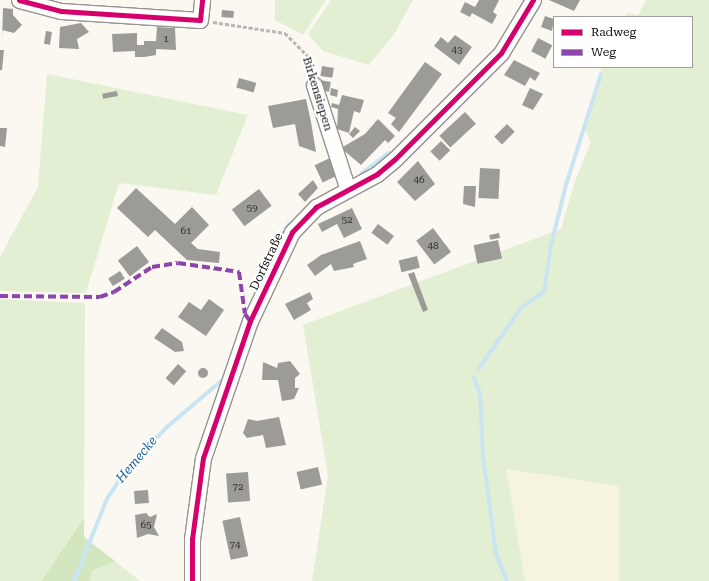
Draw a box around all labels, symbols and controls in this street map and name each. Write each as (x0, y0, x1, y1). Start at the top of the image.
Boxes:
legend (553, 16, 693, 68)
text: Radweg (591, 25, 636, 39)
house number: 1 (163, 33, 169, 45)
house number: 43 (451, 44, 463, 56)
text: Weg (591, 45, 616, 59)
street label: Birkensiepen (299, 55, 335, 133)
house number: 46 (413, 174, 425, 186)
house number: 59 (246, 202, 258, 214)
house number: 52 (341, 214, 353, 226)
house number: 61 (180, 225, 192, 237)
street label: Dorfstraße (247, 231, 287, 293)
house number: 48 (427, 240, 439, 252)
water label: Hemecke (113, 434, 161, 486)
house number: 72 (232, 481, 244, 493)
house number: 65 (140, 519, 152, 531)
house number: 74 (229, 539, 241, 551)

